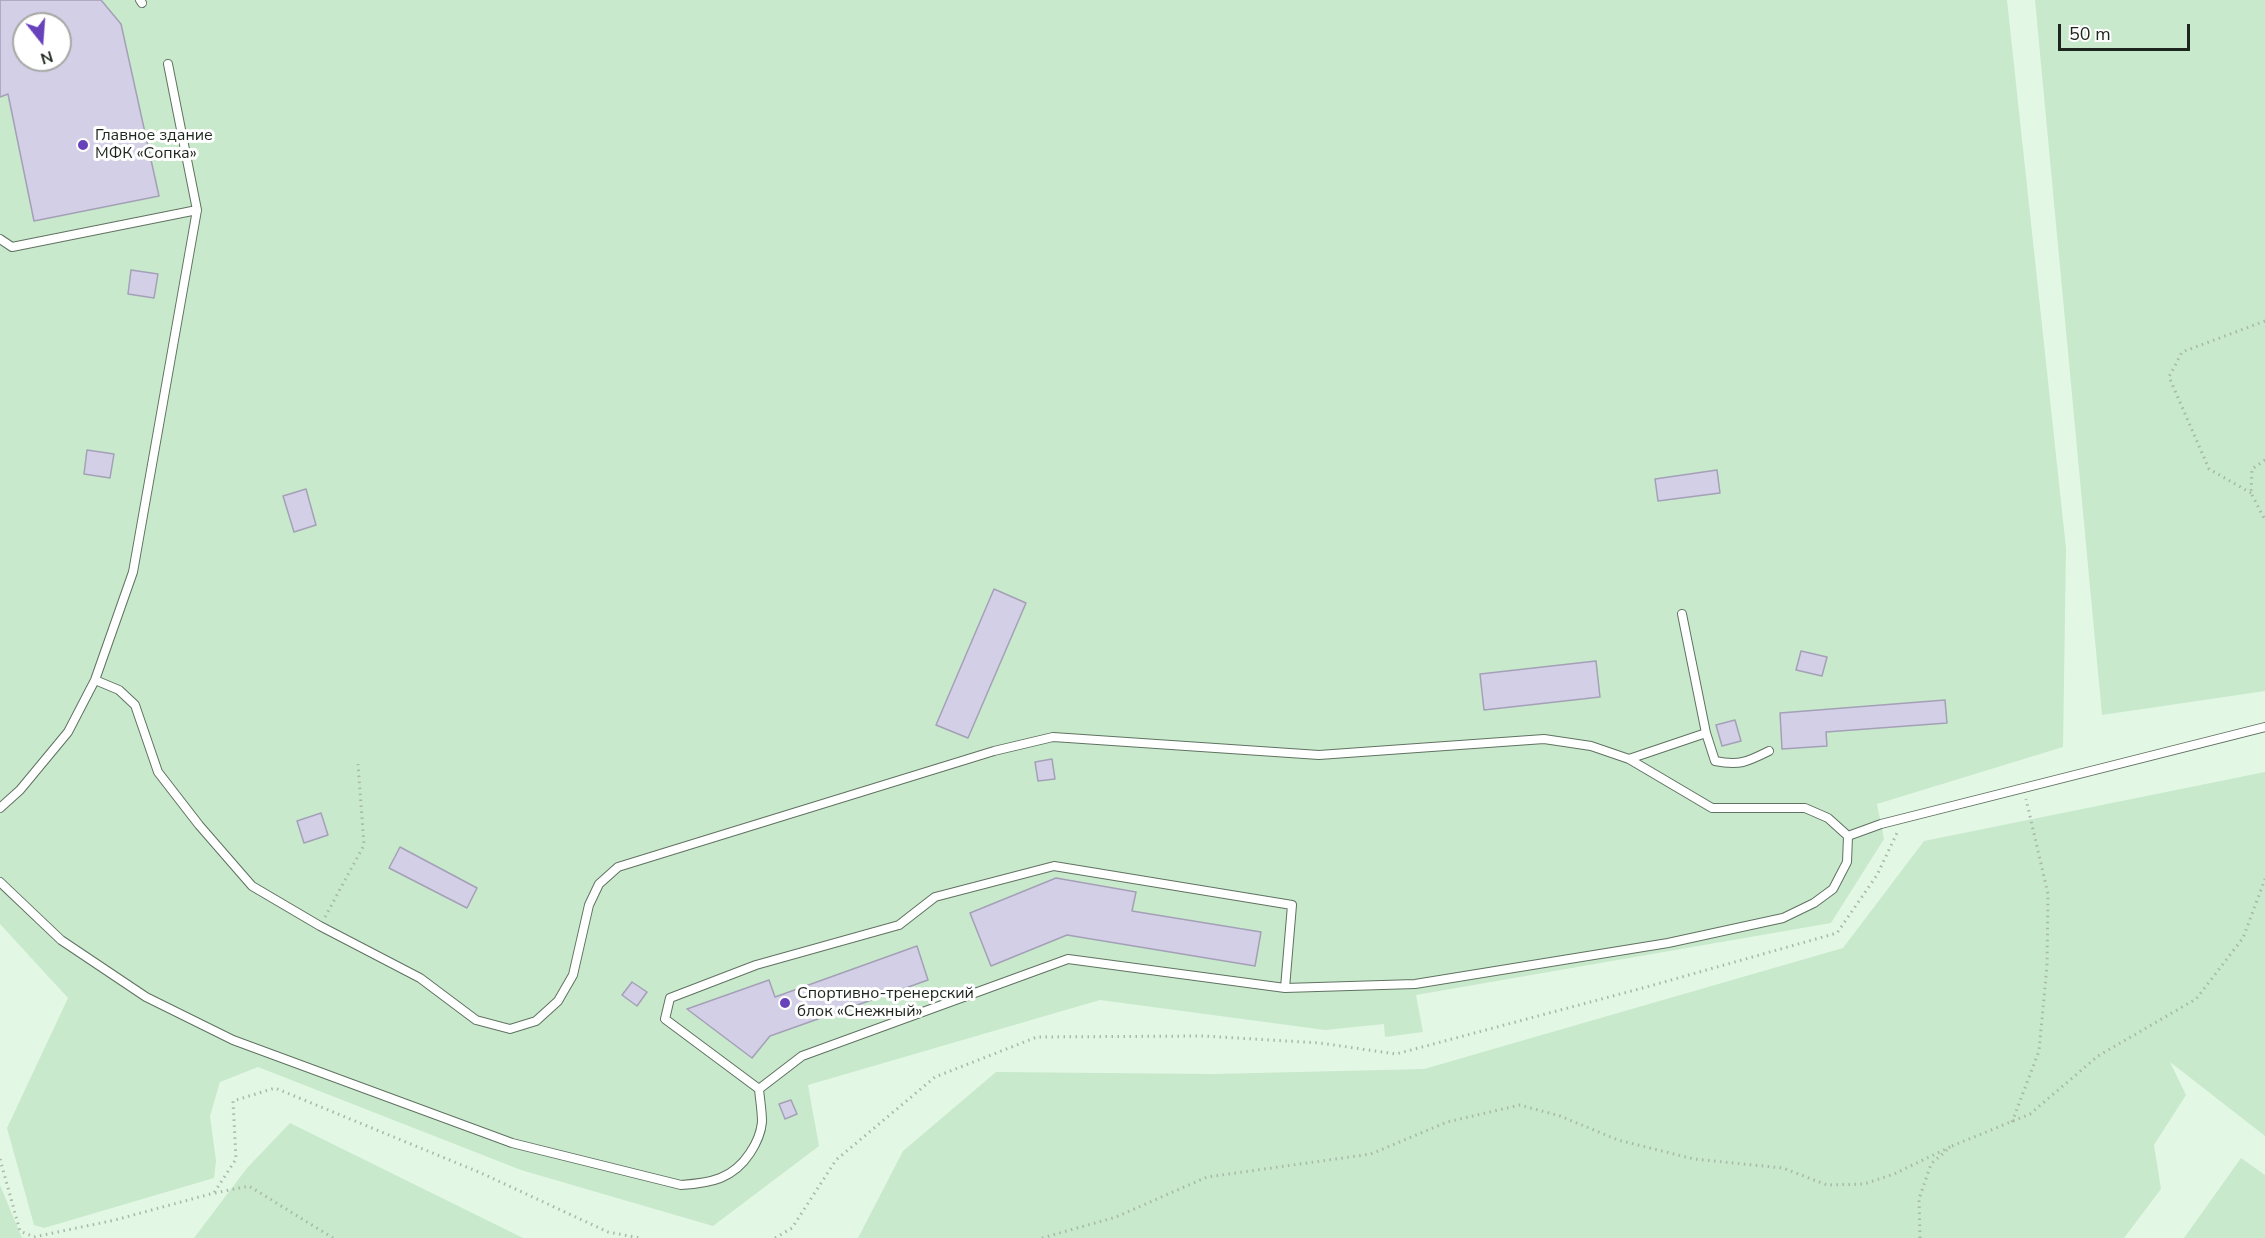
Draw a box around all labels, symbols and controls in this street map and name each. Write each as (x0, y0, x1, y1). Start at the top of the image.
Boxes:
north arrow (12, 12, 72, 72)
scale bar (2061, 12, 2193, 50)
text: 50 m (2069, 22, 2111, 46)
text: N (38, 45, 56, 70)
place label: Главное здание МФК «Сопка» (95, 126, 213, 164)
marker: Главное здание МФК «Сопка» (76, 138, 90, 152)
place label: Спортивно-тренерский блок «Снежный» (797, 984, 974, 1022)
marker: Спортивно-тренерский блок «Снежный» (778, 996, 792, 1010)

